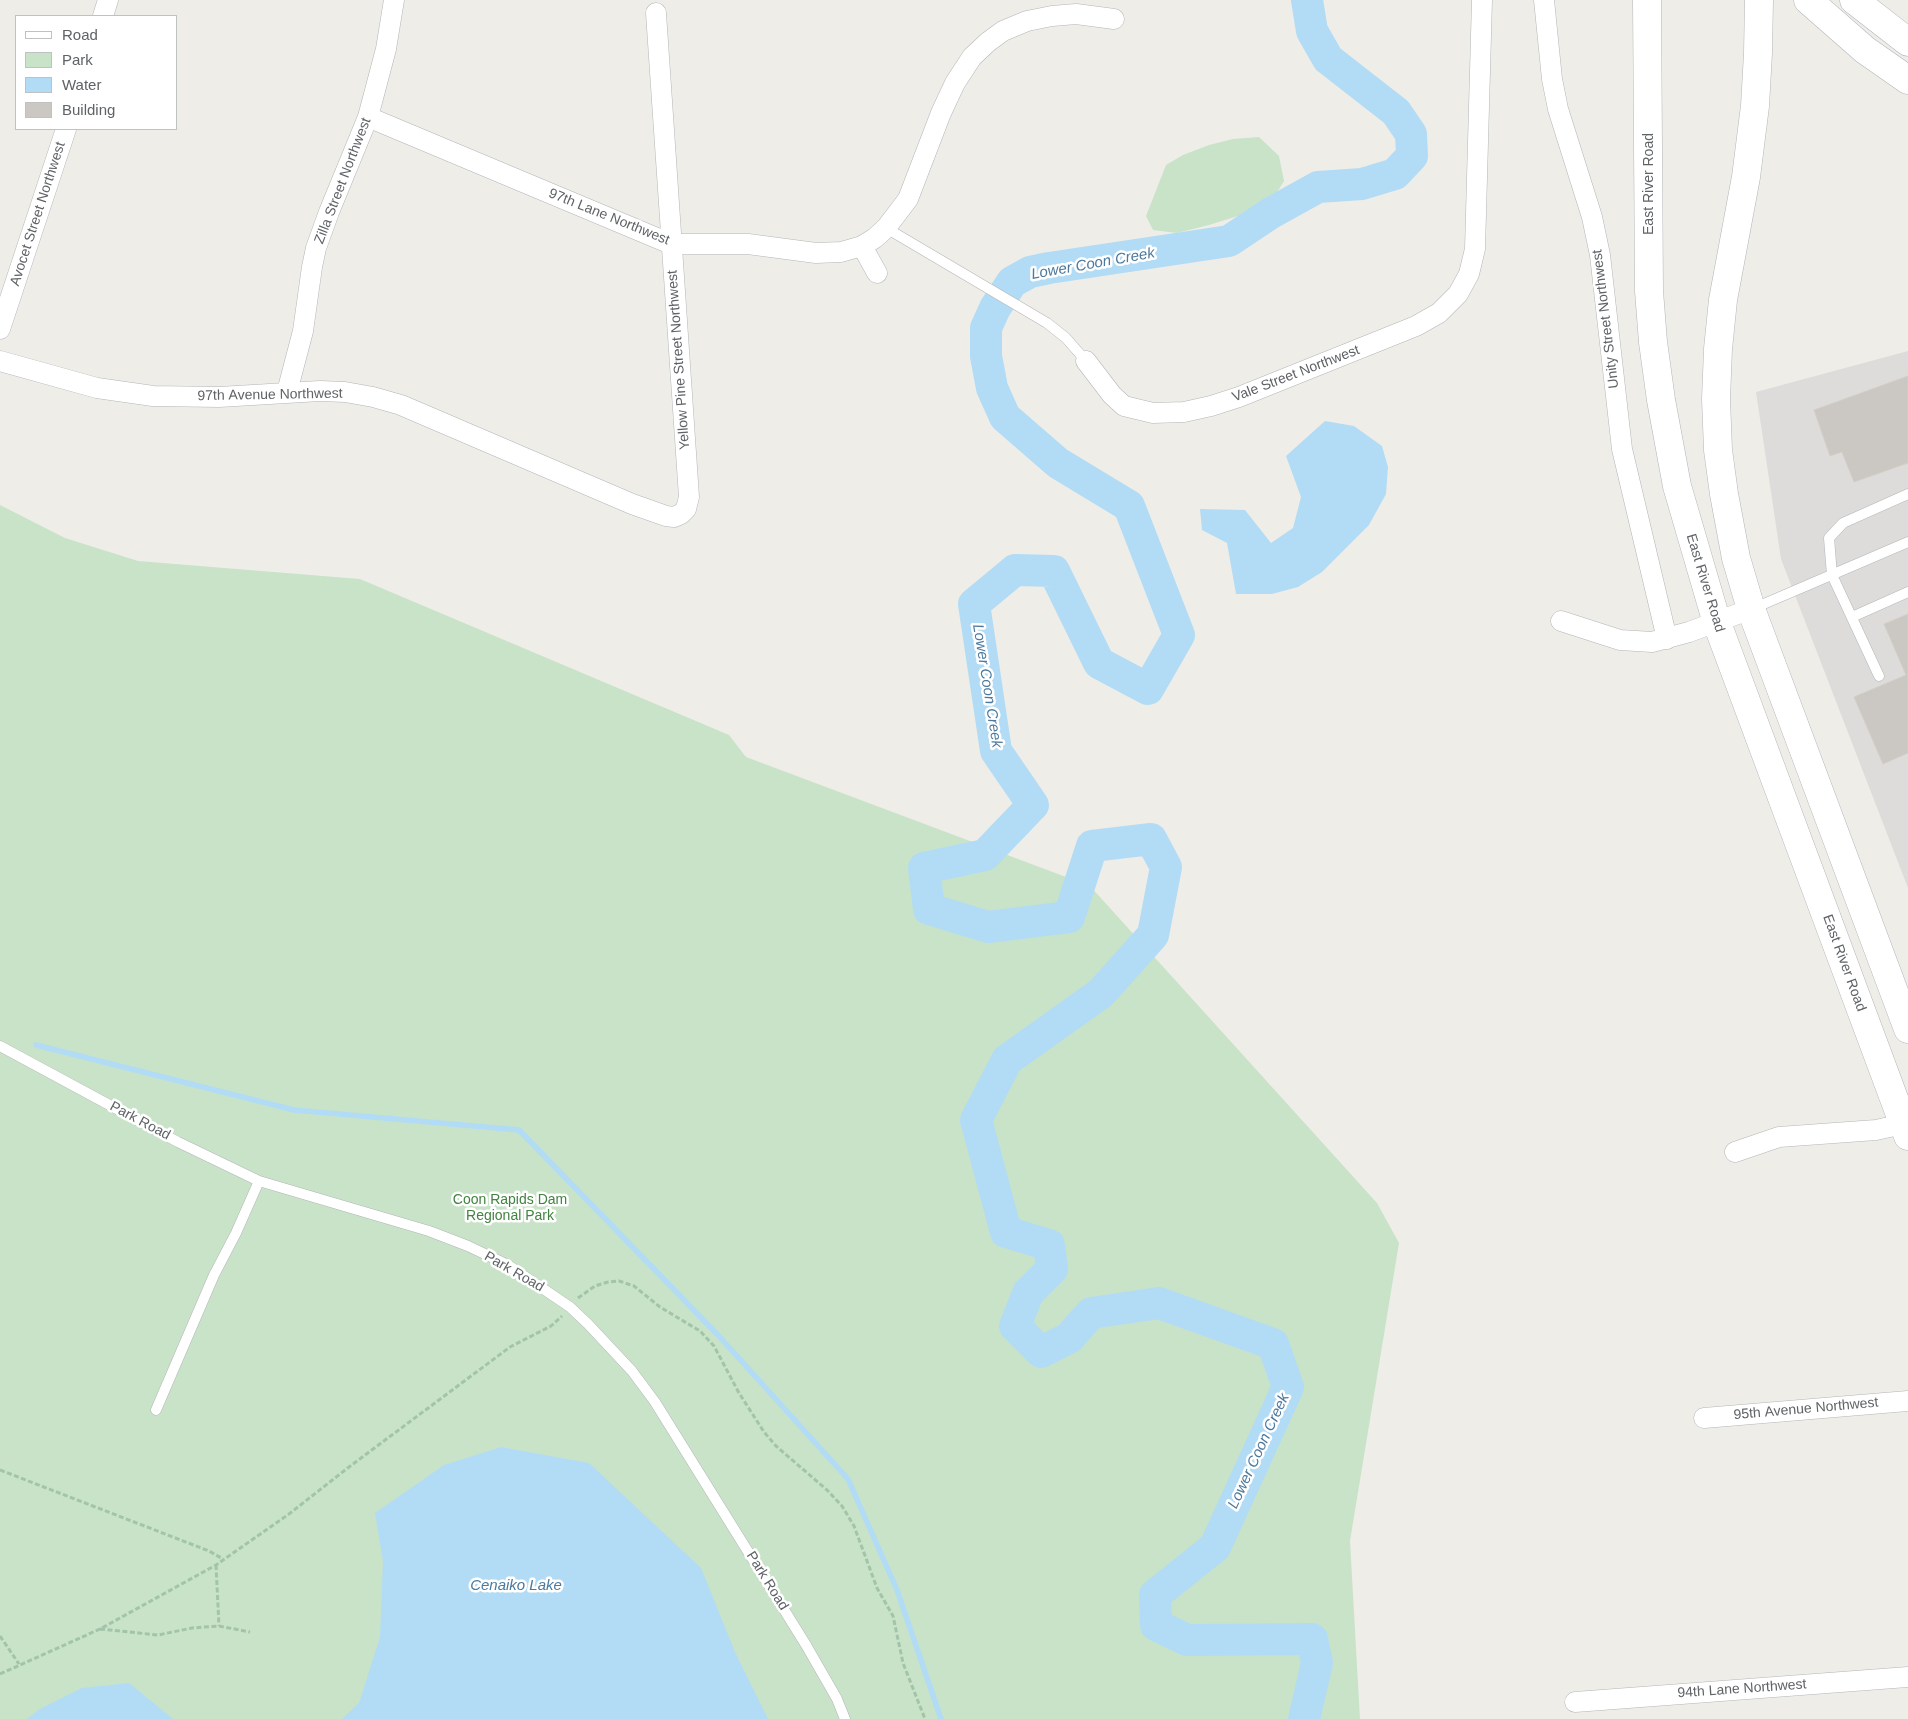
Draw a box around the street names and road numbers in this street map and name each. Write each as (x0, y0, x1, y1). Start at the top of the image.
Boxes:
street label: Zilla Street Northwest (311, 116, 375, 246)
street label: East River Road (1641, 133, 1657, 235)
street label: Avocet Street Northwest (7, 140, 69, 288)
street label: 97th Lane Northwest (546, 185, 672, 249)
street label: Unity Street Northwest (1589, 248, 1623, 390)
street label: Yellow Pine Street Northwest (664, 270, 694, 450)
street label: Vale Street Northwest (1230, 342, 1362, 406)
street label: 97th Avenue Northwest (197, 385, 343, 405)
street label: East River Road (1682, 532, 1728, 634)
street label: East River Road (1819, 912, 1869, 1014)
street label: Park Road (107, 1098, 173, 1144)
street label: Park Road (481, 1248, 547, 1296)
street label: 95th Avenue Northwest (1733, 1394, 1879, 1424)
street label: Park Road (742, 1549, 792, 1613)
street label: 94th Lane Northwest (1677, 1676, 1807, 1702)

